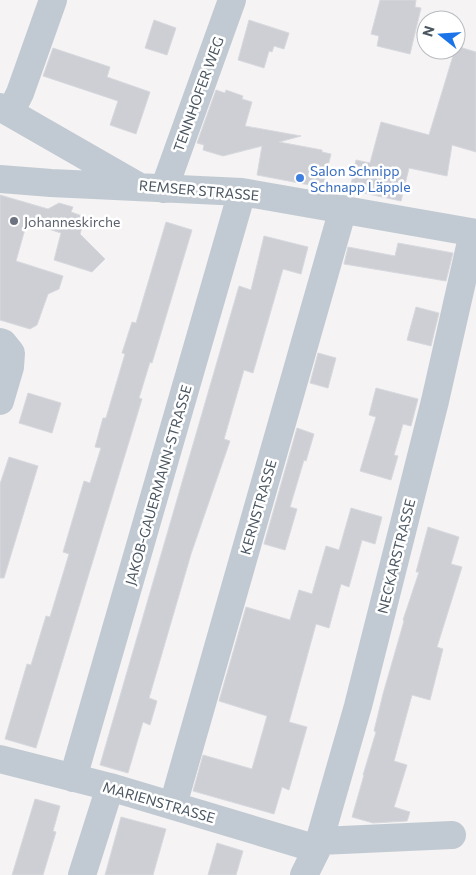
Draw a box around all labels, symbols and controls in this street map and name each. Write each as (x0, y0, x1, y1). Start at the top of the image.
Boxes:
north arrow (416, 10, 466, 60)
text: N (418, 24, 438, 39)
street label: TENNHOFER WEG (169, 34, 227, 154)
place label: Salon Schnipp Schnapp Läpple (310, 162, 411, 195)
marker: Salon Schnipp Schnapp Läpple (294, 172, 306, 184)
street label: REMSER STRASSE (138, 176, 260, 204)
place label: Johanneskirche (24, 213, 120, 230)
marker: Johanneskirche (8, 215, 20, 227)
street label: JAKOB-GAUERMANN-STRASSE (121, 383, 195, 587)
street label: KERNSTRASSE (236, 457, 280, 557)
street label: NECKARSTRASSE (374, 497, 418, 615)
street label: MARIENSTRASSE (101, 778, 217, 826)

